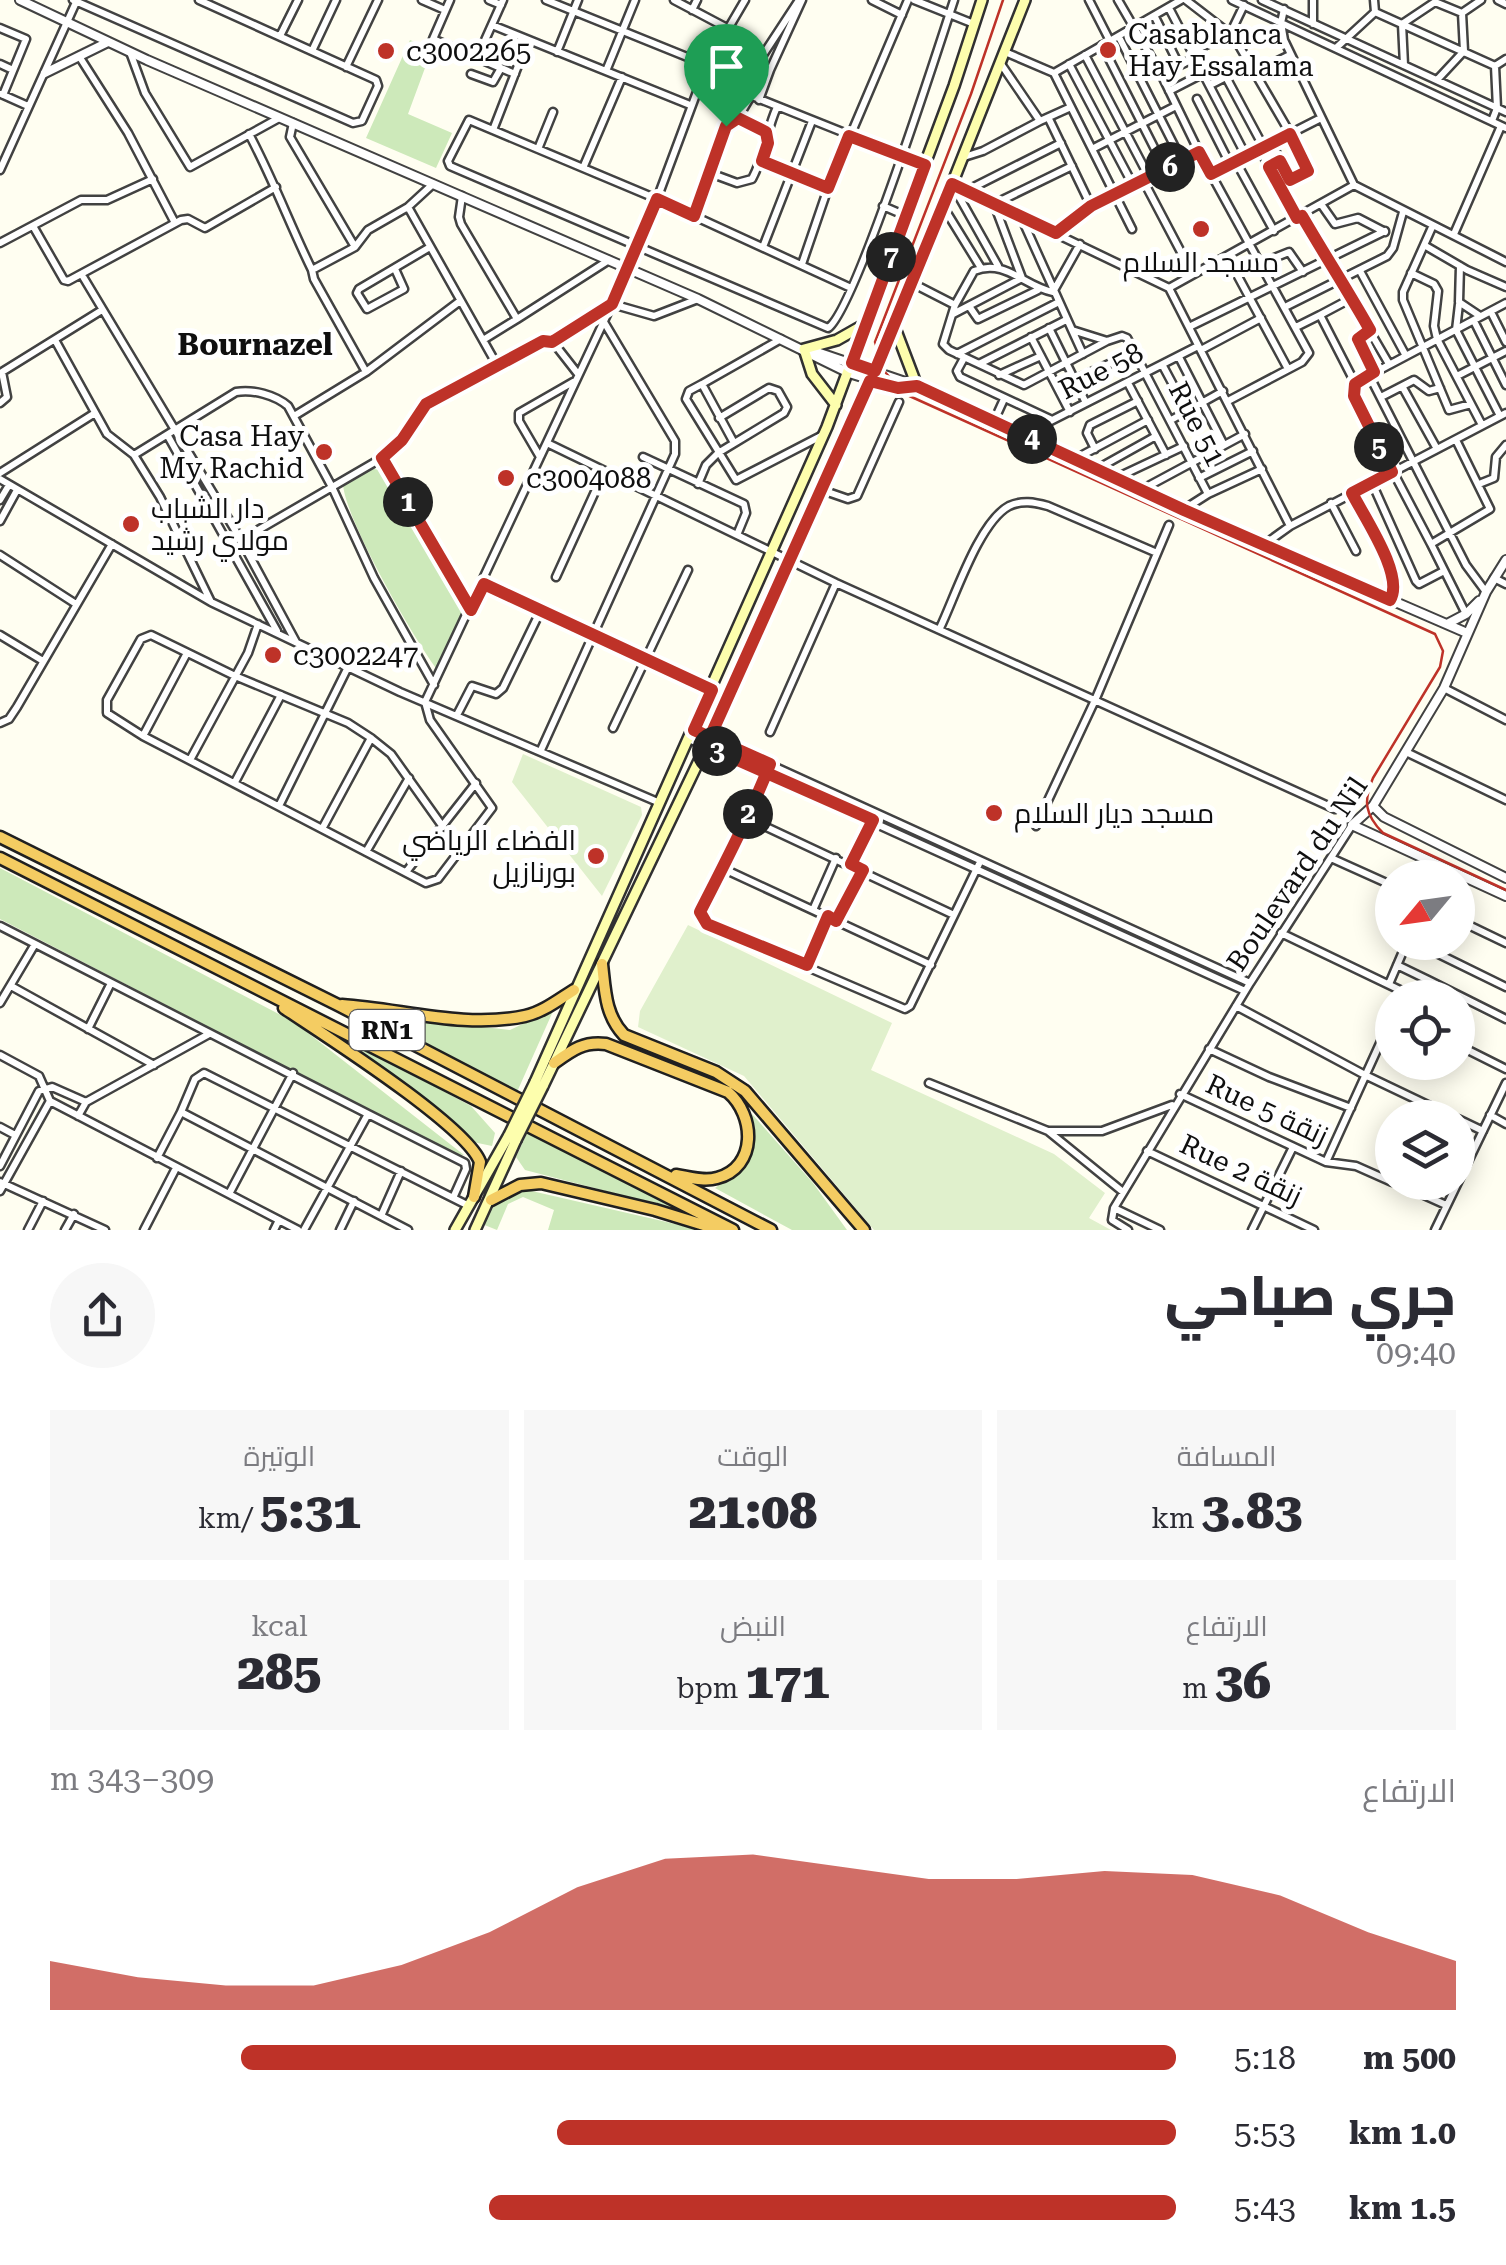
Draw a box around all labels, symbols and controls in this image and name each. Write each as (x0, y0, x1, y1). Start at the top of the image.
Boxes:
place label: Casablanca Hay Essalama (1128, 18, 1313, 83)
pin (684, 24, 769, 127)
place label: c3002265 (406, 35, 531, 68)
icon: arrive (699, 39, 754, 94)
marker: Casablanca Hay Essalama (1097, 39, 1119, 61)
marker: c3002265 (375, 40, 397, 62)
pin: 6 (1145, 142, 1195, 192)
text: 6 (1162, 150, 1178, 183)
marker: مسجد السلام (1190, 218, 1212, 240)
pin: 7 (866, 232, 916, 282)
text: 7 (883, 240, 899, 273)
place label: مسجد السلام (1123, 246, 1279, 282)
district label: Bournazel (177, 327, 333, 362)
street label: Rue 58 (1053, 336, 1149, 406)
street label: Rue 51 (1162, 376, 1232, 472)
pin: 4 (1007, 414, 1057, 464)
place label: Casa Hay My Rachid (159, 420, 304, 485)
text: 4 (1024, 422, 1040, 455)
pin: 5 (1354, 422, 1404, 472)
text: 5 (1371, 430, 1387, 463)
marker: Casa Hay My Rachid (313, 441, 335, 463)
place label: c3004088 (526, 462, 651, 495)
marker: c3004088 (495, 467, 517, 489)
pin: 1 (383, 477, 433, 527)
text: 1 (400, 485, 416, 518)
place label: دار الشباب مولاي رشيد (151, 492, 289, 562)
marker: دار الشباب مولاي رشيد (120, 513, 142, 535)
place label: c3002247 (293, 639, 418, 672)
marker: c3002247 (262, 644, 284, 666)
pin: 3 (692, 726, 742, 776)
text: 3 (709, 734, 725, 767)
street label: Boulevard du Nil (1220, 770, 1374, 977)
pin: 2 (723, 789, 773, 839)
text: 2 (740, 797, 756, 830)
place label: مسجد ديار السلام (1014, 797, 1214, 833)
marker: مسجد ديار السلام (983, 802, 1005, 824)
place label: الفضاء الرياضي بورنازيل (402, 824, 576, 889)
marker: الفضاء الرياضي بورنازيل (585, 845, 607, 867)
north arrow (1375, 860, 1475, 960)
map controls (1375, 860, 1475, 1200)
button: locate (1375, 980, 1475, 1080)
road number: RN1 (350, 1010, 424, 1050)
street label: Rue 5 زنقة (1201, 1067, 1333, 1153)
button: layers (1375, 1100, 1475, 1200)
street label: Rue 2 زنقة (1175, 1127, 1307, 1213)
button: share (50, 1263, 155, 1368)
text: جري صباحي (1165, 1264, 1456, 1328)
text: 09:40 (1376, 1334, 1456, 1372)
text: الوتيرة (243, 1440, 315, 1473)
text: الوقت (717, 1440, 789, 1473)
text: المسافة (1177, 1440, 1277, 1473)
text: 5:31 (260, 1482, 361, 1540)
text: 21:08 (689, 1482, 817, 1540)
text: 3.83 (1202, 1482, 1302, 1540)
text: /km (198, 1502, 260, 1535)
text: km (1151, 1502, 1202, 1535)
text: kcal (251, 1610, 308, 1643)
text: النبض (720, 1610, 786, 1643)
text: الارتفاع (1186, 1610, 1268, 1643)
text: 285 (237, 1643, 321, 1701)
text: 171 (746, 1652, 830, 1710)
text: 36 (1215, 1652, 1271, 1710)
text: bpm (677, 1672, 746, 1705)
text: m (1182, 1672, 1215, 1705)
text: 309–343 m (50, 1760, 214, 1798)
text: الارتفاع (1362, 1772, 1456, 1810)
text: 5:18 (1234, 2039, 1296, 2077)
text: 500 m (1363, 2039, 1456, 2077)
text: 5:53 (1234, 2114, 1296, 2152)
text: 1.0 km (1349, 2114, 1456, 2152)
text: 5:43 (1234, 2189, 1296, 2227)
text: 1.5 km (1349, 2189, 1456, 2227)

